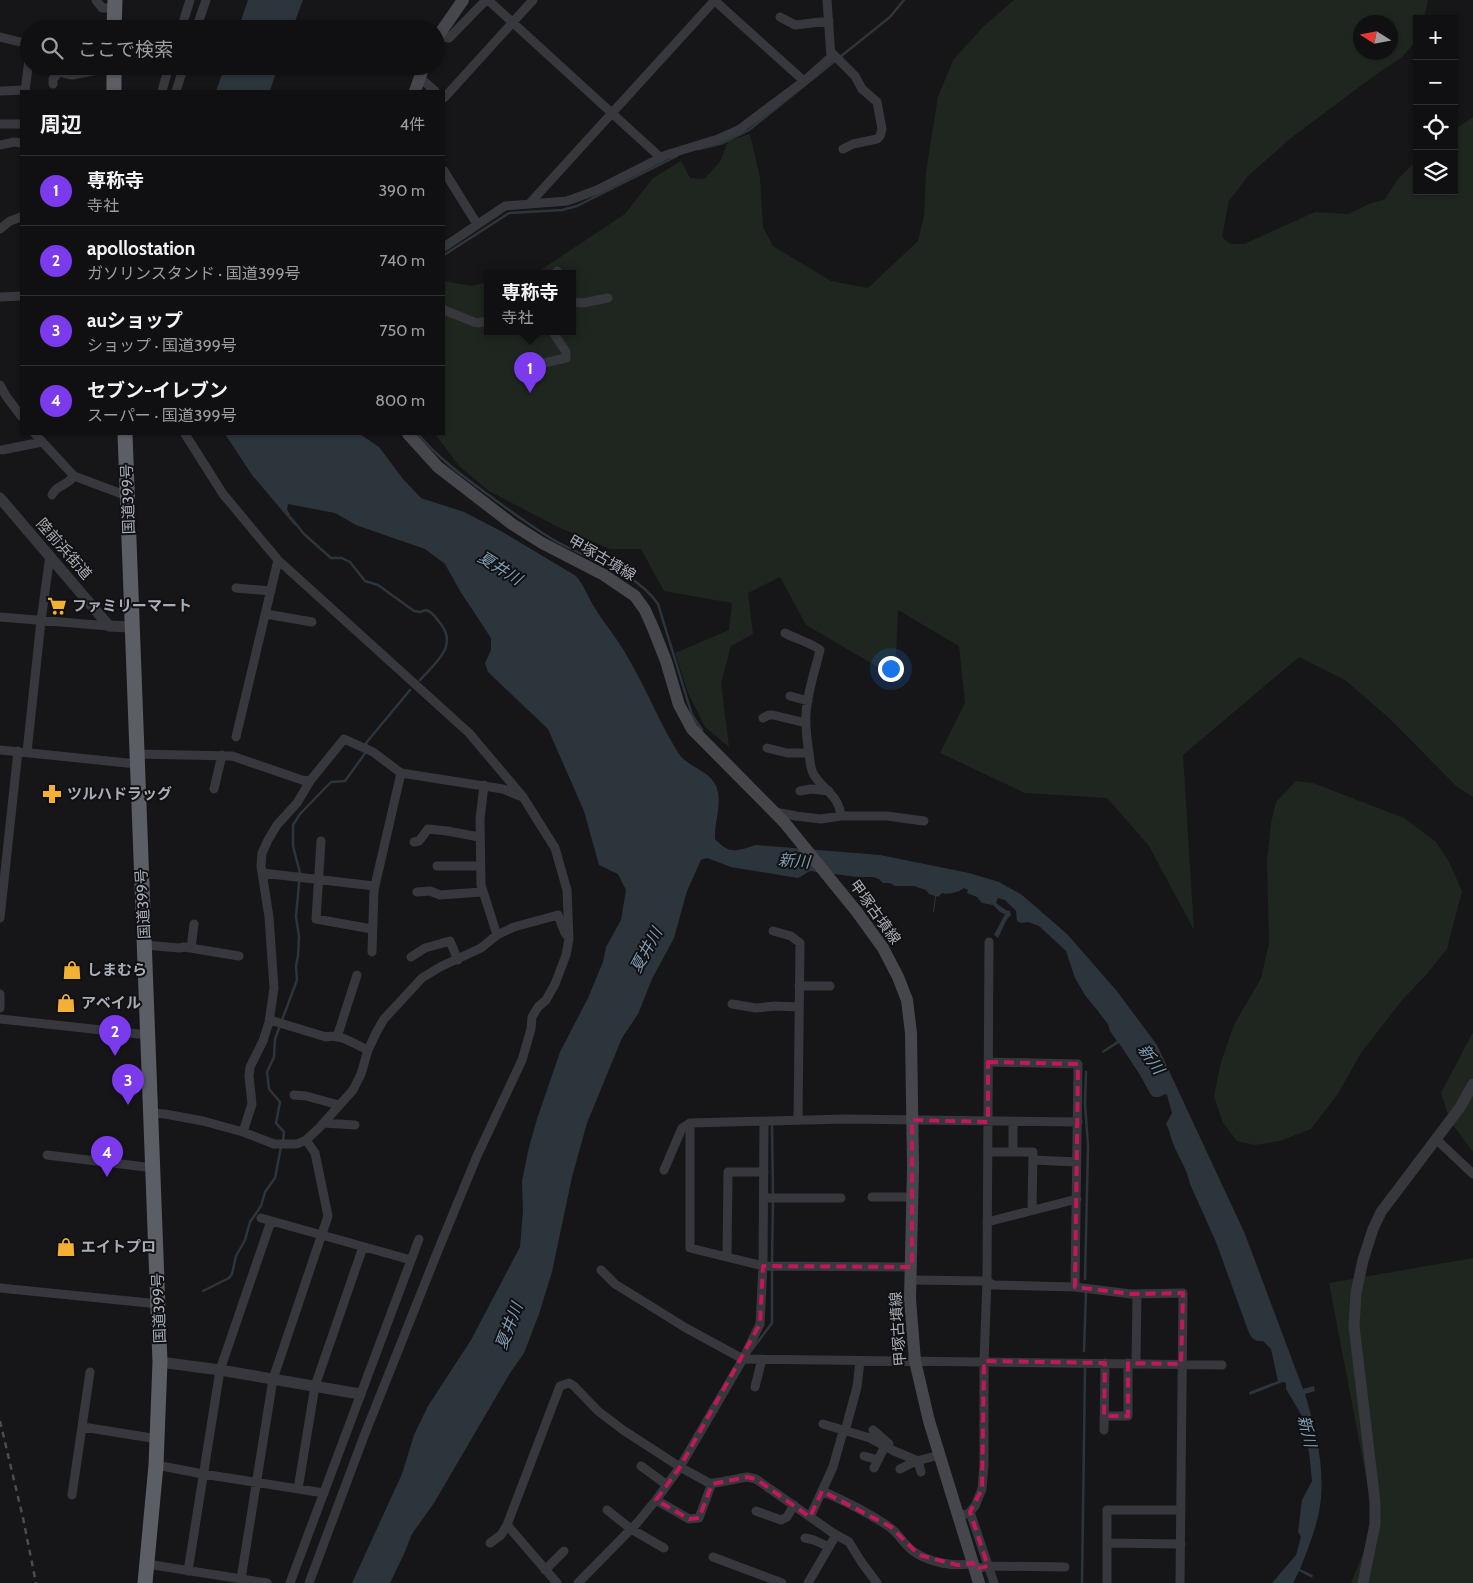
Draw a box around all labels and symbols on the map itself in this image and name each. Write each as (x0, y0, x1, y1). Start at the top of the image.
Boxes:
north arrow (1353, 15, 1398, 60)
pin: 1 (514, 352, 546, 393)
street label: 国道399号 (118, 464, 138, 534)
street label: 陸前浜街道 (33, 515, 95, 583)
street label: 甲塚古墳線 (565, 531, 639, 585)
water label: 夏井川 (475, 547, 527, 590)
supermarket icon: ファミリーマート (46, 595, 68, 617)
place label: ファミリーマート (72, 597, 192, 615)
your location (878, 656, 904, 682)
pharmacy icon: ツルハドラッグ (41, 783, 63, 805)
place label: ツルハドラッグ (67, 785, 172, 803)
water label: 新川 (777, 850, 813, 872)
street label: 国道399号 (132, 868, 154, 940)
street label: 甲塚古墳線 (846, 876, 904, 948)
water label: 夏井川 (626, 923, 667, 976)
shop icon: しまむら (61, 959, 83, 981)
place label: しまむら (87, 961, 147, 979)
shop icon: アベイル (55, 992, 77, 1014)
place label: アベイル (81, 994, 141, 1012)
pin: 2 (99, 1015, 131, 1056)
water label: 新川 (1134, 1040, 1169, 1079)
pin: 3 (112, 1064, 144, 1105)
pin: 4 (91, 1136, 123, 1177)
shop icon: エイトプロ (55, 1236, 77, 1258)
place label: エイトプロ (81, 1238, 156, 1256)
street label: 国道399号 (149, 1273, 169, 1343)
street label: 甲塚古墳線 (886, 1291, 910, 1367)
water label: 夏井川 (492, 1298, 527, 1352)
water label: 新川 (1294, 1413, 1320, 1451)

